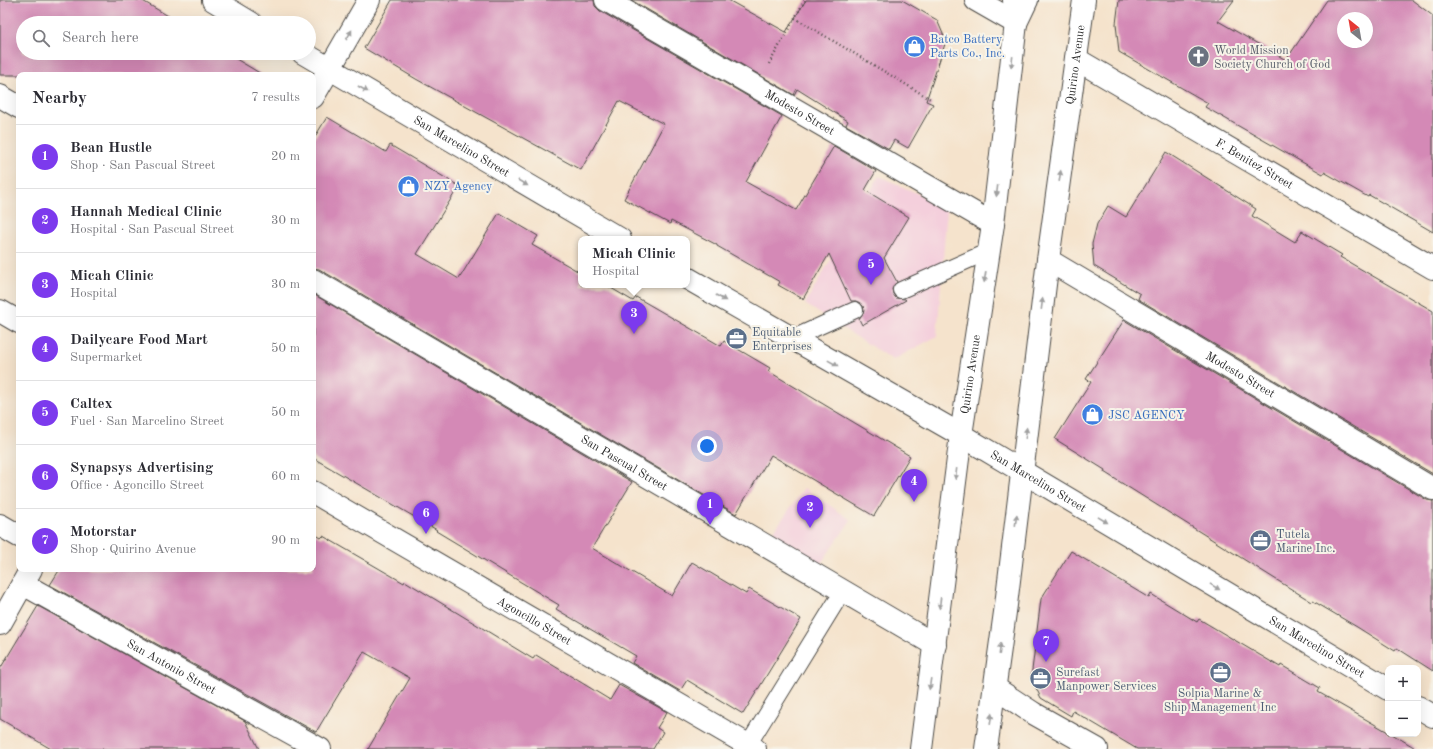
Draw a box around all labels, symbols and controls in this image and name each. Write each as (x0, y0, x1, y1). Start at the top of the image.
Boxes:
north arrow (1337, 12, 1373, 48)
search box (16, 16, 316, 60)
street label: Quirino Avenue (1065, 24, 1088, 105)
icon: search (30, 27, 52, 49)
one-way arrow (346, 29, 353, 40)
text: Search here (62, 31, 139, 46)
shop icon: Batco Battery Parts Co., Inc. (902, 33, 928, 59)
place label: Batco Battery Parts Co., Inc. (930, 34, 1005, 60)
church icon: World Mission Society Church of God (1186, 44, 1212, 70)
place label: World Mission Society Church of God (1214, 45, 1330, 71)
one-way arrow (1008, 56, 1015, 68)
one-way arrow (357, 85, 369, 92)
street label: Modesto Street (762, 88, 836, 138)
text: Nearby (32, 90, 87, 107)
text: 7 results (251, 91, 300, 104)
street label: San Marcelino Street (411, 114, 511, 180)
street label: F. Benitez Street (1213, 137, 1295, 192)
text: Bean Hustle (70, 141, 152, 156)
text: 1 (41, 150, 49, 163)
text: 20 m (271, 150, 300, 163)
text: Shop · San Pascual Street (70, 159, 215, 172)
one-way arrow (1057, 169, 1063, 182)
shop icon: NZY Agency (396, 173, 422, 199)
one-way arrow (517, 179, 529, 186)
place label: NZY Agency (424, 181, 493, 193)
one-way arrow (993, 185, 1000, 197)
text: Hannah Medical Clinic (70, 205, 222, 220)
text: 2 (41, 214, 49, 227)
text: 30 m (271, 214, 300, 227)
text: Hospital · San Pascual Street (70, 223, 234, 236)
popup (578, 236, 690, 288)
text: Micah Clinic (592, 247, 676, 262)
pin: 5 (858, 252, 884, 285)
text: Hospital (592, 265, 639, 278)
text: Micah Clinic (70, 269, 154, 284)
one-way arrow (982, 271, 988, 283)
text: 3 (41, 278, 49, 291)
text: 30 m (271, 278, 300, 291)
text: Hospital (70, 287, 117, 300)
one-way arrow (715, 295, 727, 302)
one-way arrow (1039, 298, 1045, 310)
pin: 3 (621, 301, 647, 334)
office icon: Equitable Enterprises (723, 326, 749, 352)
place label: Equitable Enterprises (752, 327, 812, 353)
text: Dailycare Food Mart (70, 333, 208, 348)
street label: Quirino Avenue (959, 333, 983, 415)
text: 4 (41, 342, 49, 355)
text: 50 m (271, 342, 300, 355)
street label: Modesto Street (1203, 350, 1277, 401)
text: Supermarket (70, 351, 142, 364)
one-way arrow (827, 360, 839, 367)
text: Caltex (70, 397, 112, 412)
shop icon: JSC AGENCY (1080, 402, 1106, 428)
text: 5 (41, 406, 49, 419)
text: 50 m (271, 406, 300, 419)
place label: JSC AGENCY (1108, 410, 1185, 422)
text: Fuel · San Marcelino Street (70, 415, 224, 428)
one-way arrow (1023, 427, 1029, 439)
street label: San Pascual Street (579, 434, 669, 494)
your location (697, 436, 717, 456)
street label: San Marcelino Street (988, 449, 1088, 515)
text: Synapsys Advertising (70, 461, 213, 476)
one-way arrow (953, 468, 959, 480)
pin: 4 (901, 469, 927, 502)
text: 6 (41, 470, 49, 483)
text: 60 m (271, 470, 300, 483)
text: Office · Agoncillo Street (70, 479, 204, 492)
pin: 1 (697, 492, 723, 525)
pin: 2 (797, 495, 823, 528)
pin: 6 (413, 501, 439, 534)
one-way arrow (1013, 514, 1019, 526)
one-way arrow (1097, 517, 1109, 524)
text: Motorstar (70, 525, 136, 540)
office icon: Tutela Marine Inc. (1248, 528, 1274, 554)
place label: Tutela Marine Inc. (1276, 529, 1335, 555)
text: 7 (41, 534, 49, 547)
text: 90 m (271, 534, 300, 547)
text: Shop · Quirino Avenue (70, 543, 196, 556)
one-way arrow (1209, 583, 1221, 590)
street label: Agoncillo Street (494, 595, 573, 648)
one-way arrow (937, 597, 943, 609)
street label: San Marcelino Street (1267, 615, 1366, 681)
pin: 7 (1033, 629, 1059, 662)
street label: San Antonio Street (125, 638, 218, 697)
one-way arrow (997, 643, 1003, 655)
office icon: Solpia Marine & Ship Management Inc (1207, 659, 1233, 685)
map controls (1385, 665, 1421, 737)
button: + (1385, 665, 1421, 701)
office icon: Surefast Manpower Services (1028, 666, 1054, 692)
place label: Surefast Manpower Services (1056, 667, 1156, 693)
one-way arrow (927, 678, 933, 690)
place label: Solpia Marine & Ship Management Inc (1164, 688, 1276, 714)
button: − (1385, 701, 1421, 737)
one-way arrow (988, 712, 994, 725)

